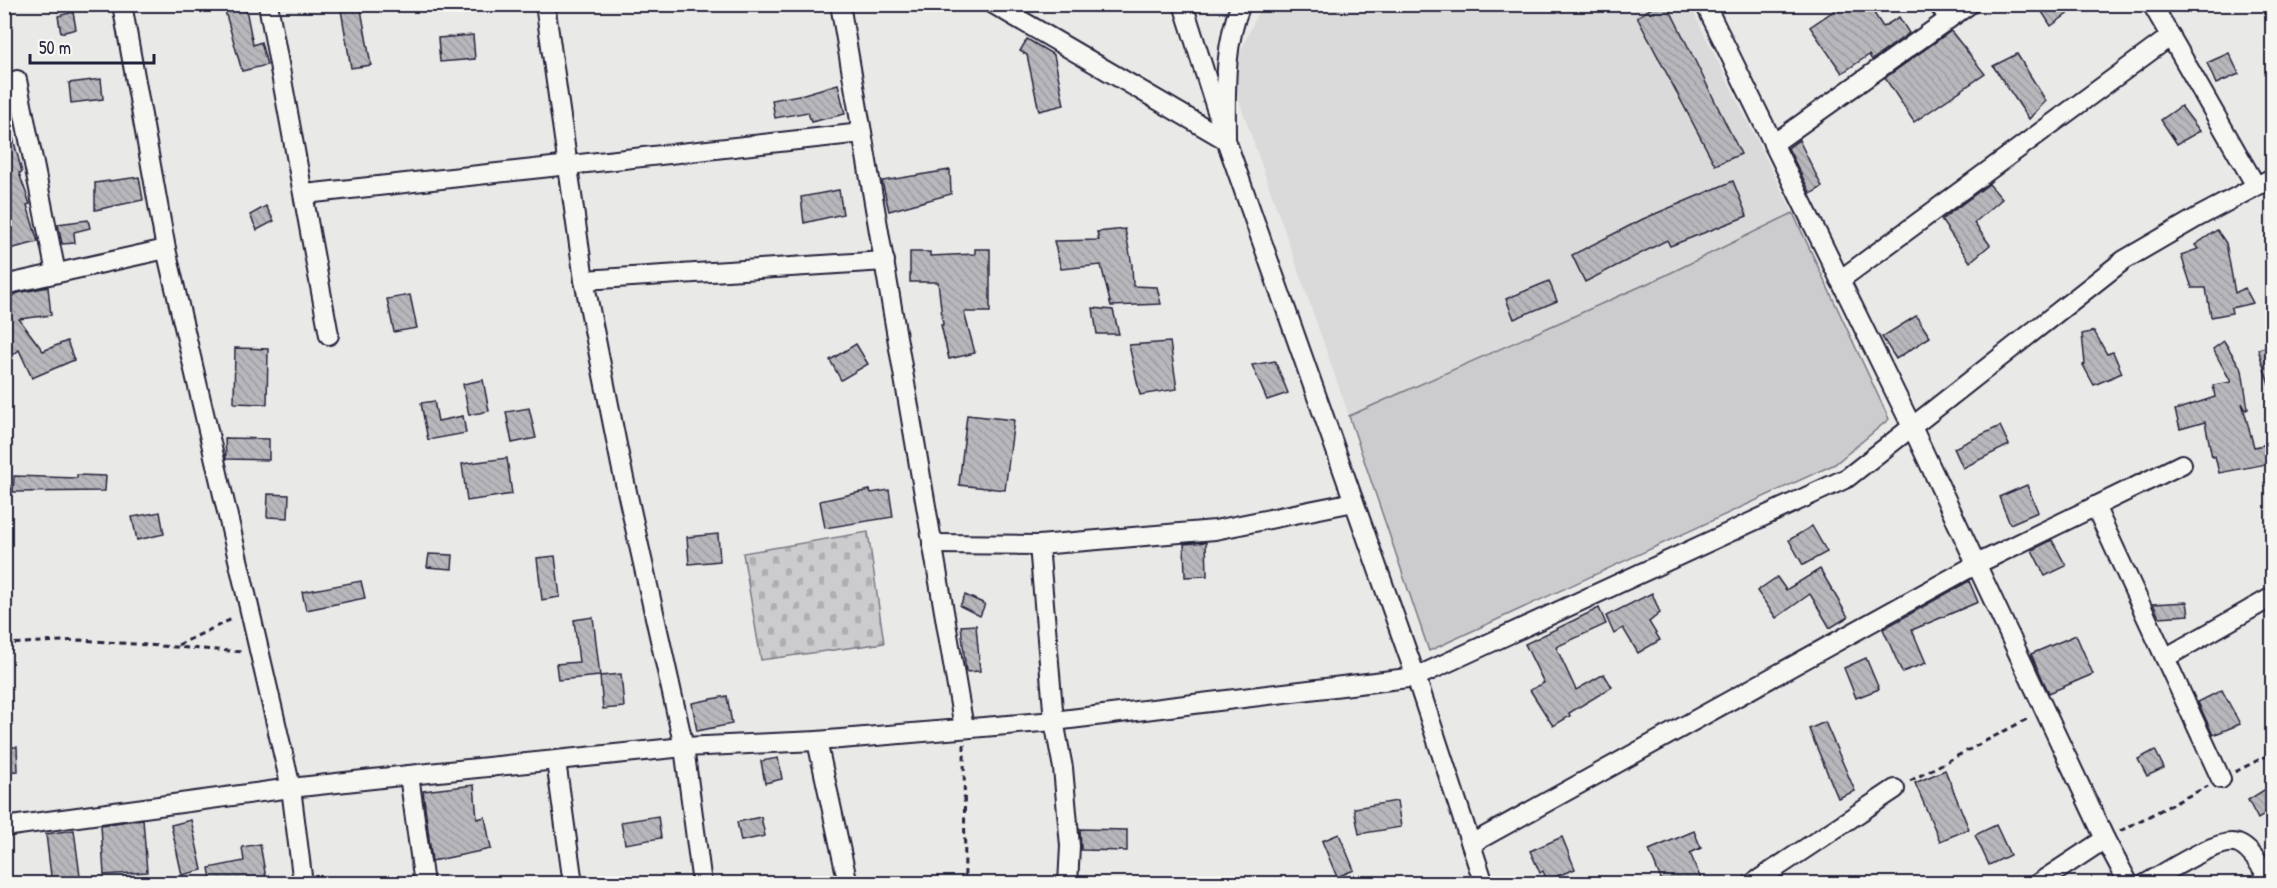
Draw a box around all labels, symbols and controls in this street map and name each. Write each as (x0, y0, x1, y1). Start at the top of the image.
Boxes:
scale bar (30, 27, 154, 65)
text: 50 m (39, 35, 71, 60)

